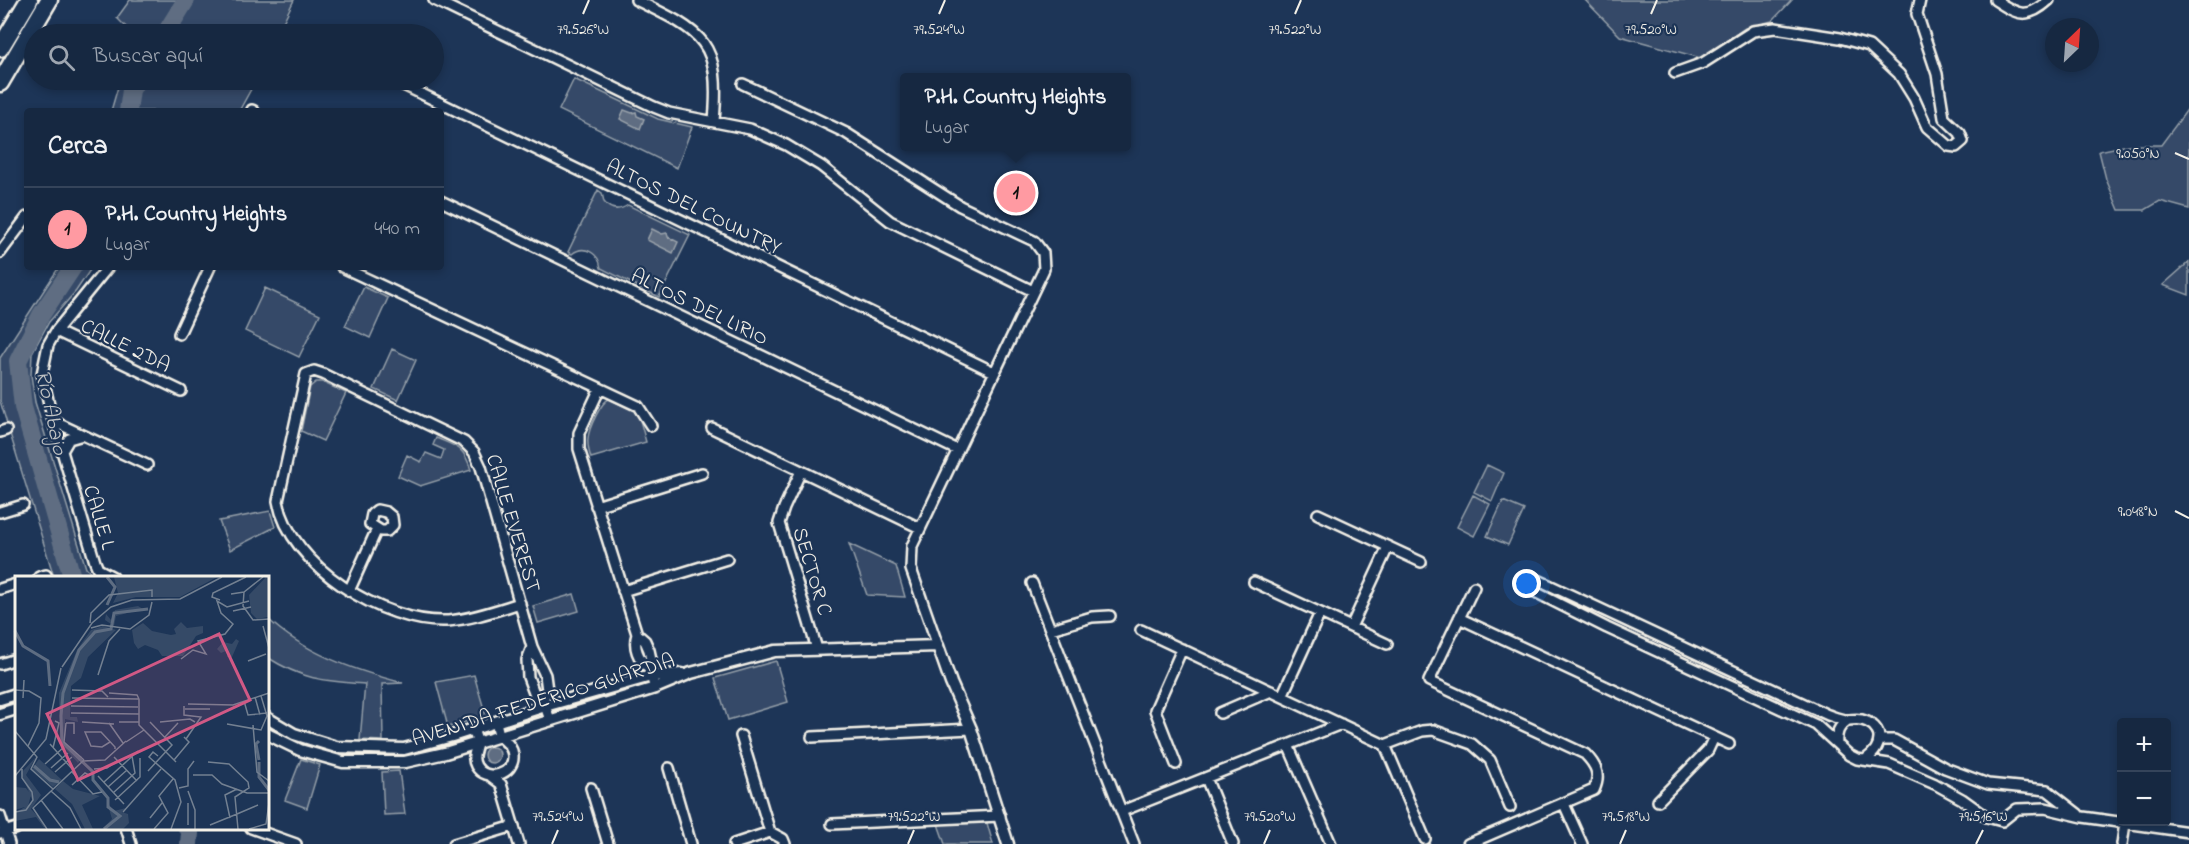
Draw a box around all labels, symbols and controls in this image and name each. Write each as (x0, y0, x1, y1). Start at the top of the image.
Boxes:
north arrow (2045, 18, 2099, 72)
text: 79.526°W (557, 19, 609, 41)
text: 79.524°W (913, 19, 965, 41)
text: 79.522°W (1269, 19, 1321, 41)
text: 79.520°W (1625, 19, 1677, 41)
search box (24, 24, 444, 90)
icon: search (45, 41, 78, 74)
text: Buscar aquí (93, 41, 203, 73)
popup (900, 73, 1131, 151)
text: P.H. Country Heights (924, 82, 1107, 114)
text: Lugar (924, 114, 969, 143)
text: Cerca (48, 128, 108, 166)
text: 9.050°N (2116, 143, 2160, 165)
street label: ALTOS DEL COUNTRY (600, 152, 786, 263)
pin: 1 (996, 170, 1036, 216)
text: P.H. Country Heights (105, 199, 287, 231)
text: 1 (64, 215, 71, 244)
text: 440 m (374, 215, 420, 244)
text: Lugar (105, 231, 150, 260)
street label: ALTOS DEL LIRIO (625, 262, 773, 354)
street label: CALLE 2DA (75, 312, 175, 381)
water label: Río Abajo (25, 367, 75, 460)
street label: CALLE EVEREST (477, 451, 547, 596)
street label: CALLE L (74, 482, 122, 554)
text: 9.048°N (2118, 501, 2158, 523)
street label: SECTOR C (783, 524, 839, 619)
your location (1512, 569, 1541, 598)
inset map (15, 576, 268, 829)
street label: AVENIDA FEDERICO GUARDIA (408, 647, 679, 755)
map controls (2117, 718, 2171, 826)
button: + (2117, 718, 2171, 772)
button: − (2117, 772, 2171, 826)
text: 79.524°W (532, 806, 584, 828)
text: 79.522°W (888, 806, 940, 828)
text: 79.520°W (1244, 806, 1296, 828)
text: 79.518°W (1602, 806, 1650, 828)
text: 79.516°W (1958, 806, 2008, 828)

